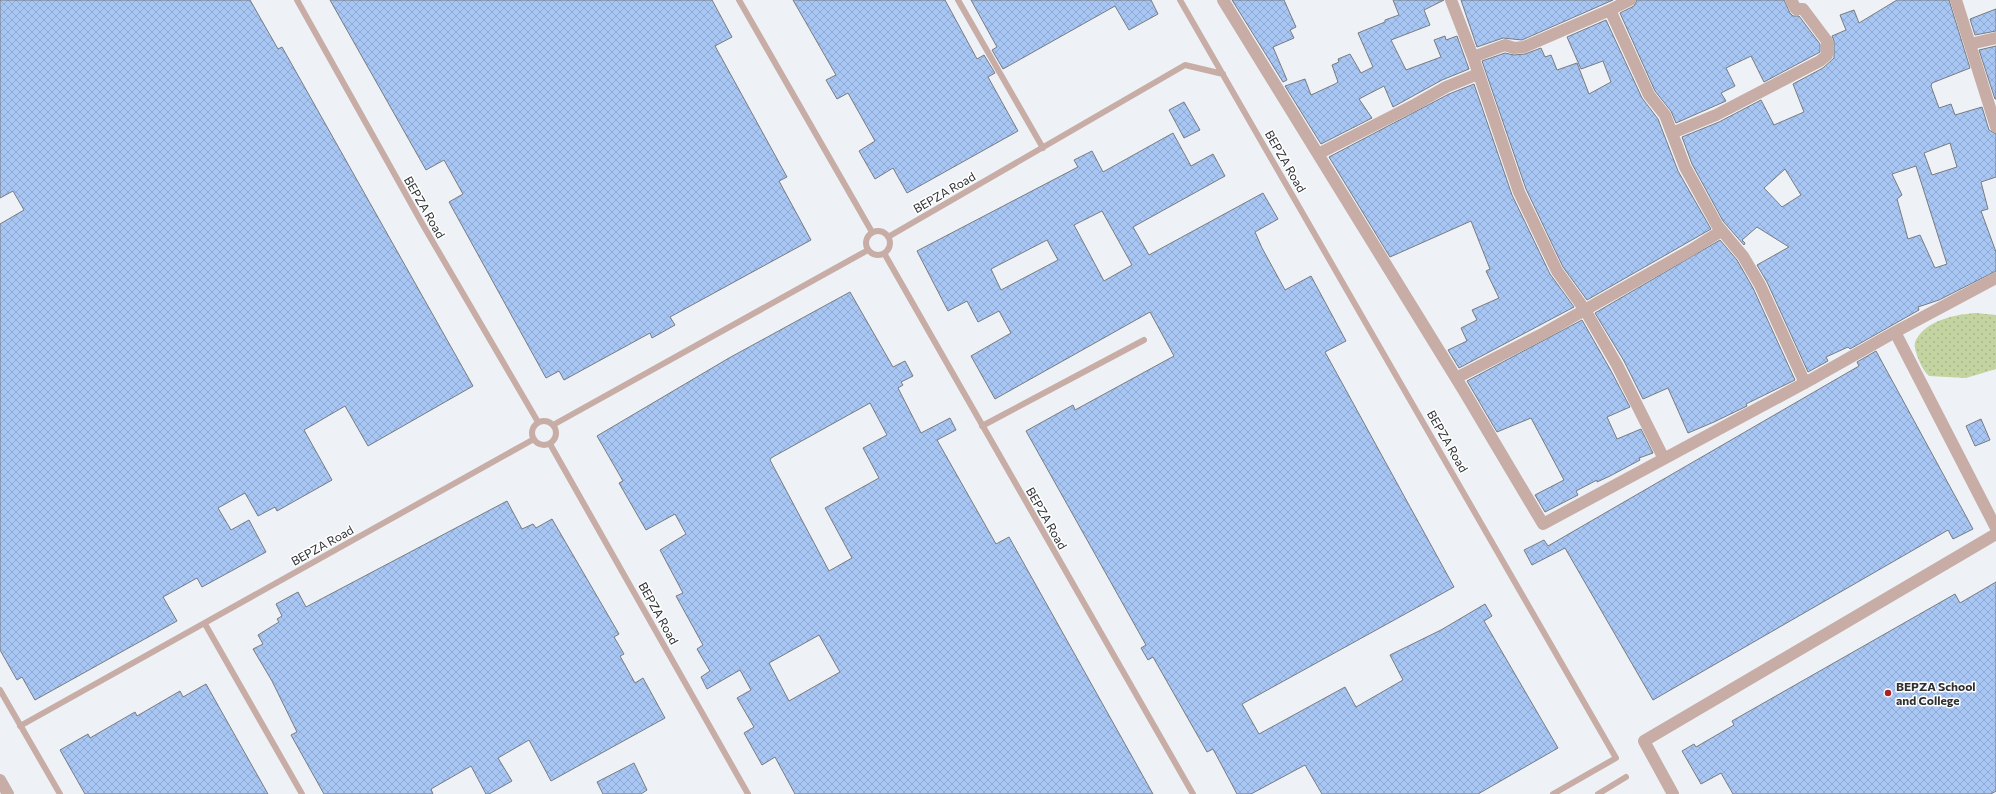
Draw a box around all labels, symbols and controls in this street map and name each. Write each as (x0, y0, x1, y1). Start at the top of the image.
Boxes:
street label: BEPZA Road (1263, 128, 1309, 194)
street label: BEPZA Road (911, 169, 977, 215)
street label: BEPZA Road (402, 174, 448, 240)
street label: BEPZA Road (1425, 408, 1471, 474)
street label: BEPZA Road (1024, 485, 1070, 551)
street label: BEPZA Road (288, 522, 356, 568)
street label: BEPZA Road (636, 579, 682, 647)
place label: BEPZA School and College (1896, 679, 1976, 707)
marker: BEPZA School and College (1883, 688, 1893, 698)

